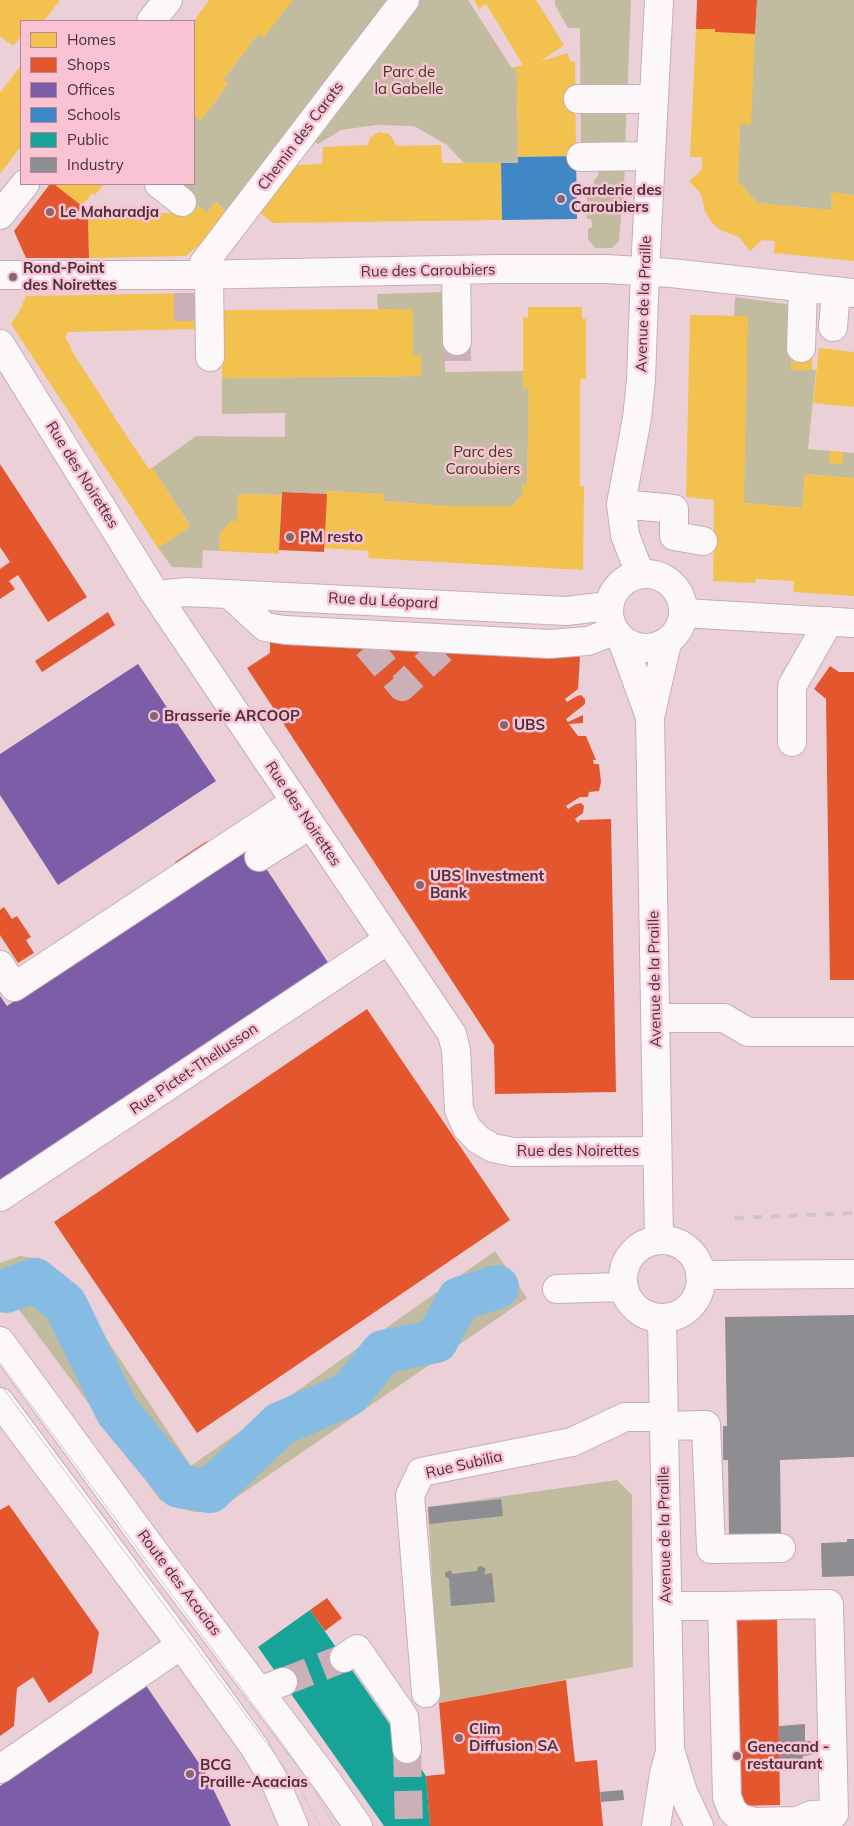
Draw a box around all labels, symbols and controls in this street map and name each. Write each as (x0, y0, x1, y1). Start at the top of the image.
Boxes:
legend (20, 20, 195, 185)
text: Homes (67, 30, 116, 49)
text: Shops (67, 55, 110, 74)
park label: Parc de la Gabelle (375, 63, 443, 98)
street label: Chemin des Carats (254, 78, 348, 194)
text: Offices (67, 80, 115, 99)
text: Schools (67, 105, 121, 124)
text: Public (67, 130, 109, 149)
text: Industry (67, 155, 124, 174)
place label: Garderie des Caroubiers (571, 181, 662, 216)
marker: Garderie des Caroubiers (555, 193, 567, 205)
place label: Le Maharadja (60, 203, 159, 221)
marker: Le Maharadja (44, 206, 56, 218)
street label: Avenue de la Praille (633, 235, 655, 373)
place label: Rond-Point des Noirettes (23, 259, 117, 294)
street label: Rue des Caroubiers (360, 261, 496, 281)
marker: Rond-Point des Noirettes (7, 271, 19, 283)
street label: Rue des Noirettes (42, 418, 122, 532)
park label: Parc des Caroubiers (445, 443, 521, 478)
place label: PM resto (300, 528, 363, 546)
marker: PM resto (284, 531, 296, 543)
street label: Rue du Léopard (328, 589, 438, 613)
place label: Brasserie ARCOOP (164, 707, 300, 725)
marker: Brasserie ARCOOP (148, 710, 160, 722)
place label: UBS (514, 716, 545, 734)
marker: UBS (498, 719, 510, 731)
street label: Rue des Noirettes (261, 758, 345, 870)
place label: UBS Investment Bank (430, 867, 544, 902)
marker: UBS Investment Bank (414, 879, 426, 891)
street label: Avenue de la Praille (645, 911, 665, 1047)
street label: Rue Pictet-Thellusson (127, 1020, 261, 1118)
street label: Rue des Noirettes (517, 1142, 639, 1160)
street label: Rue Subilia (424, 1447, 504, 1483)
street label: Avenue de la Praille (655, 1467, 675, 1603)
street label: Route des Acacias (133, 1526, 225, 1640)
place label: Clim Diffusion SA (469, 1720, 558, 1755)
marker: Clim Diffusion SA (453, 1732, 465, 1744)
place label: Genecand - restaurant (747, 1738, 829, 1773)
marker: Genecand - restaurant (731, 1750, 743, 1762)
place label: BCG Praille-Acacias (200, 1756, 308, 1791)
marker: BCG Praille-Acacias (184, 1768, 196, 1780)

